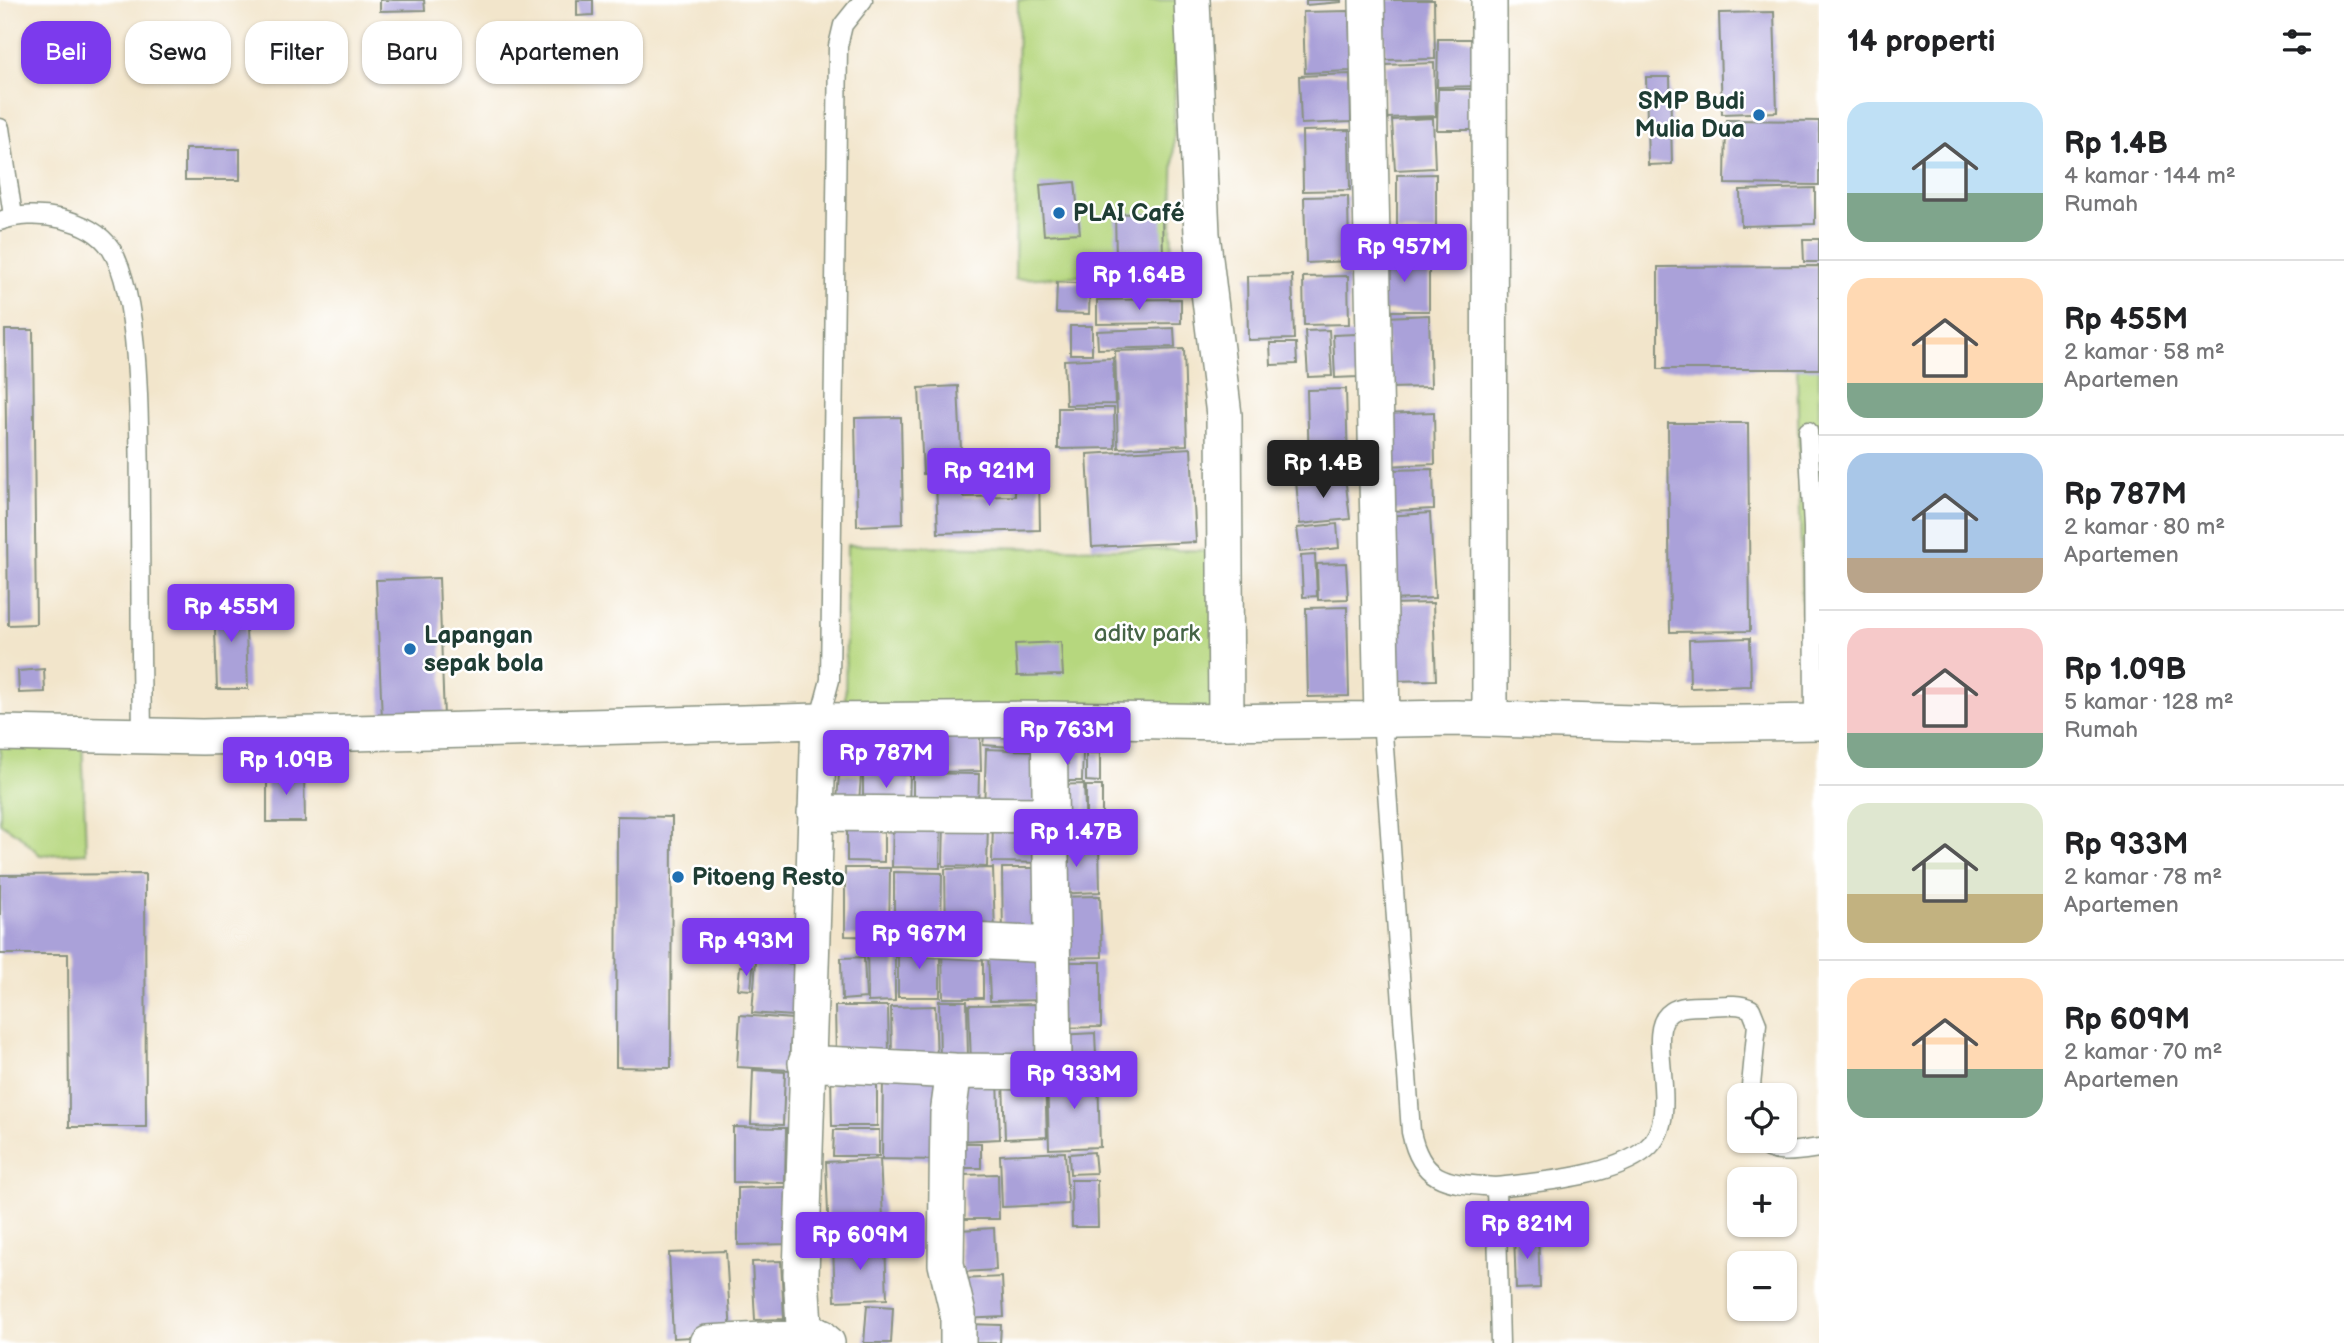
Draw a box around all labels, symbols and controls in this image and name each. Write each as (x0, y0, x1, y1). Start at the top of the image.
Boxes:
chip: Beli (21, 21, 111, 84)
chip: Sewa (125, 21, 231, 84)
chip: Filter (245, 21, 348, 84)
chip: Baru (362, 21, 462, 84)
chip: Apartemen (476, 21, 643, 84)
icon: filters (2278, 23, 2316, 61)
text: 14 properti (1847, 24, 1995, 60)
place label: SMP Budi Mulia Dua (1635, 87, 1745, 144)
marker: SMP Budi Mulia Dua (1751, 107, 1767, 123)
text: Rp 1.4B (2064, 126, 2168, 162)
icon: home (1903, 130, 1987, 214)
text: 4 kamar · 144 m² (2064, 162, 2236, 190)
text: Rumah (2064, 190, 2138, 218)
place label: PLAI Café (1073, 199, 1184, 228)
marker: PLAI Café (1051, 205, 1067, 221)
pin: Rp 957M (1339, 224, 1469, 284)
text: Rp 957M (1357, 233, 1451, 261)
pin: Rp 1.64B (1067, 252, 1211, 312)
text: Rp 1.64B (1092, 261, 1186, 289)
text: Rp 455M (2064, 302, 2188, 338)
icon: home (1903, 306, 1987, 390)
text: 2 kamar · 58 m² (2064, 338, 2225, 366)
text: Apartemen (2064, 366, 2179, 394)
pin: Rp 1.4B (1258, 440, 1388, 500)
pin: Rp 921M (924, 448, 1054, 508)
text: Rp 1.4B (1283, 449, 1363, 477)
text: Rp 921M (943, 457, 1035, 485)
text: Rp 787M (2064, 477, 2187, 513)
icon: home (1903, 481, 1987, 565)
text: 2 kamar · 80 m² (2064, 513, 2225, 541)
text: Apartemen (2064, 541, 2179, 569)
pin: Rp 455M (166, 584, 296, 644)
text: Rp 455M (183, 593, 279, 621)
park label: aditv park (1094, 619, 1200, 648)
place label: Lapangan sepak bola (424, 621, 544, 678)
marker: Lapangan sepak bola (402, 641, 418, 657)
text: Rp 1.09B (2064, 652, 2187, 688)
icon: home (1903, 656, 1987, 740)
text: 5 kamar · 128 m² (2064, 688, 2234, 716)
pin: Rp 763M (1002, 708, 1132, 767)
text: Rp 763M (1020, 716, 1114, 744)
text: Rumah (2064, 716, 2138, 744)
pin: Rp 787M (821, 730, 951, 790)
pin: Rp 1.09B (214, 738, 358, 797)
text: Rp 787M (839, 739, 933, 767)
text: Rp 1.09B (239, 746, 333, 774)
pin: Rp 1.47B (1004, 810, 1148, 869)
text: Rp 1.47B (1030, 818, 1122, 846)
text: Rp 933M (2064, 827, 2188, 863)
icon: home (1903, 831, 1987, 915)
place label: Pitoeng Resto (692, 863, 845, 892)
text: 2 kamar · 78 m² (2064, 863, 2222, 891)
marker: Pitoeng Resto (670, 869, 686, 885)
text: Apartemen (2064, 891, 2179, 919)
pin: Rp 967M (854, 912, 984, 971)
pin: Rp 493M (681, 918, 811, 978)
text: Rp 967M (871, 920, 967, 948)
text: Rp 493M (698, 927, 794, 955)
text: Rp 609M (2064, 1002, 2190, 1038)
icon: home (1903, 1006, 1987, 1090)
text: 2 kamar · 70 m² (2064, 1038, 2222, 1066)
pin: Rp 933M (1009, 1052, 1139, 1111)
text: Rp 933M (1026, 1060, 1122, 1088)
text: Apartemen (2064, 1066, 2179, 1094)
map controls (1727, 1083, 1797, 1321)
button: locate (1727, 1083, 1797, 1153)
button: + (1727, 1167, 1797, 1237)
pin: Rp 821M (1462, 1202, 1592, 1261)
text: Rp 821M (1481, 1210, 1573, 1238)
pin: Rp 609M (795, 1212, 925, 1272)
text: Rp 609M (812, 1221, 908, 1249)
button: − (1727, 1251, 1797, 1321)

